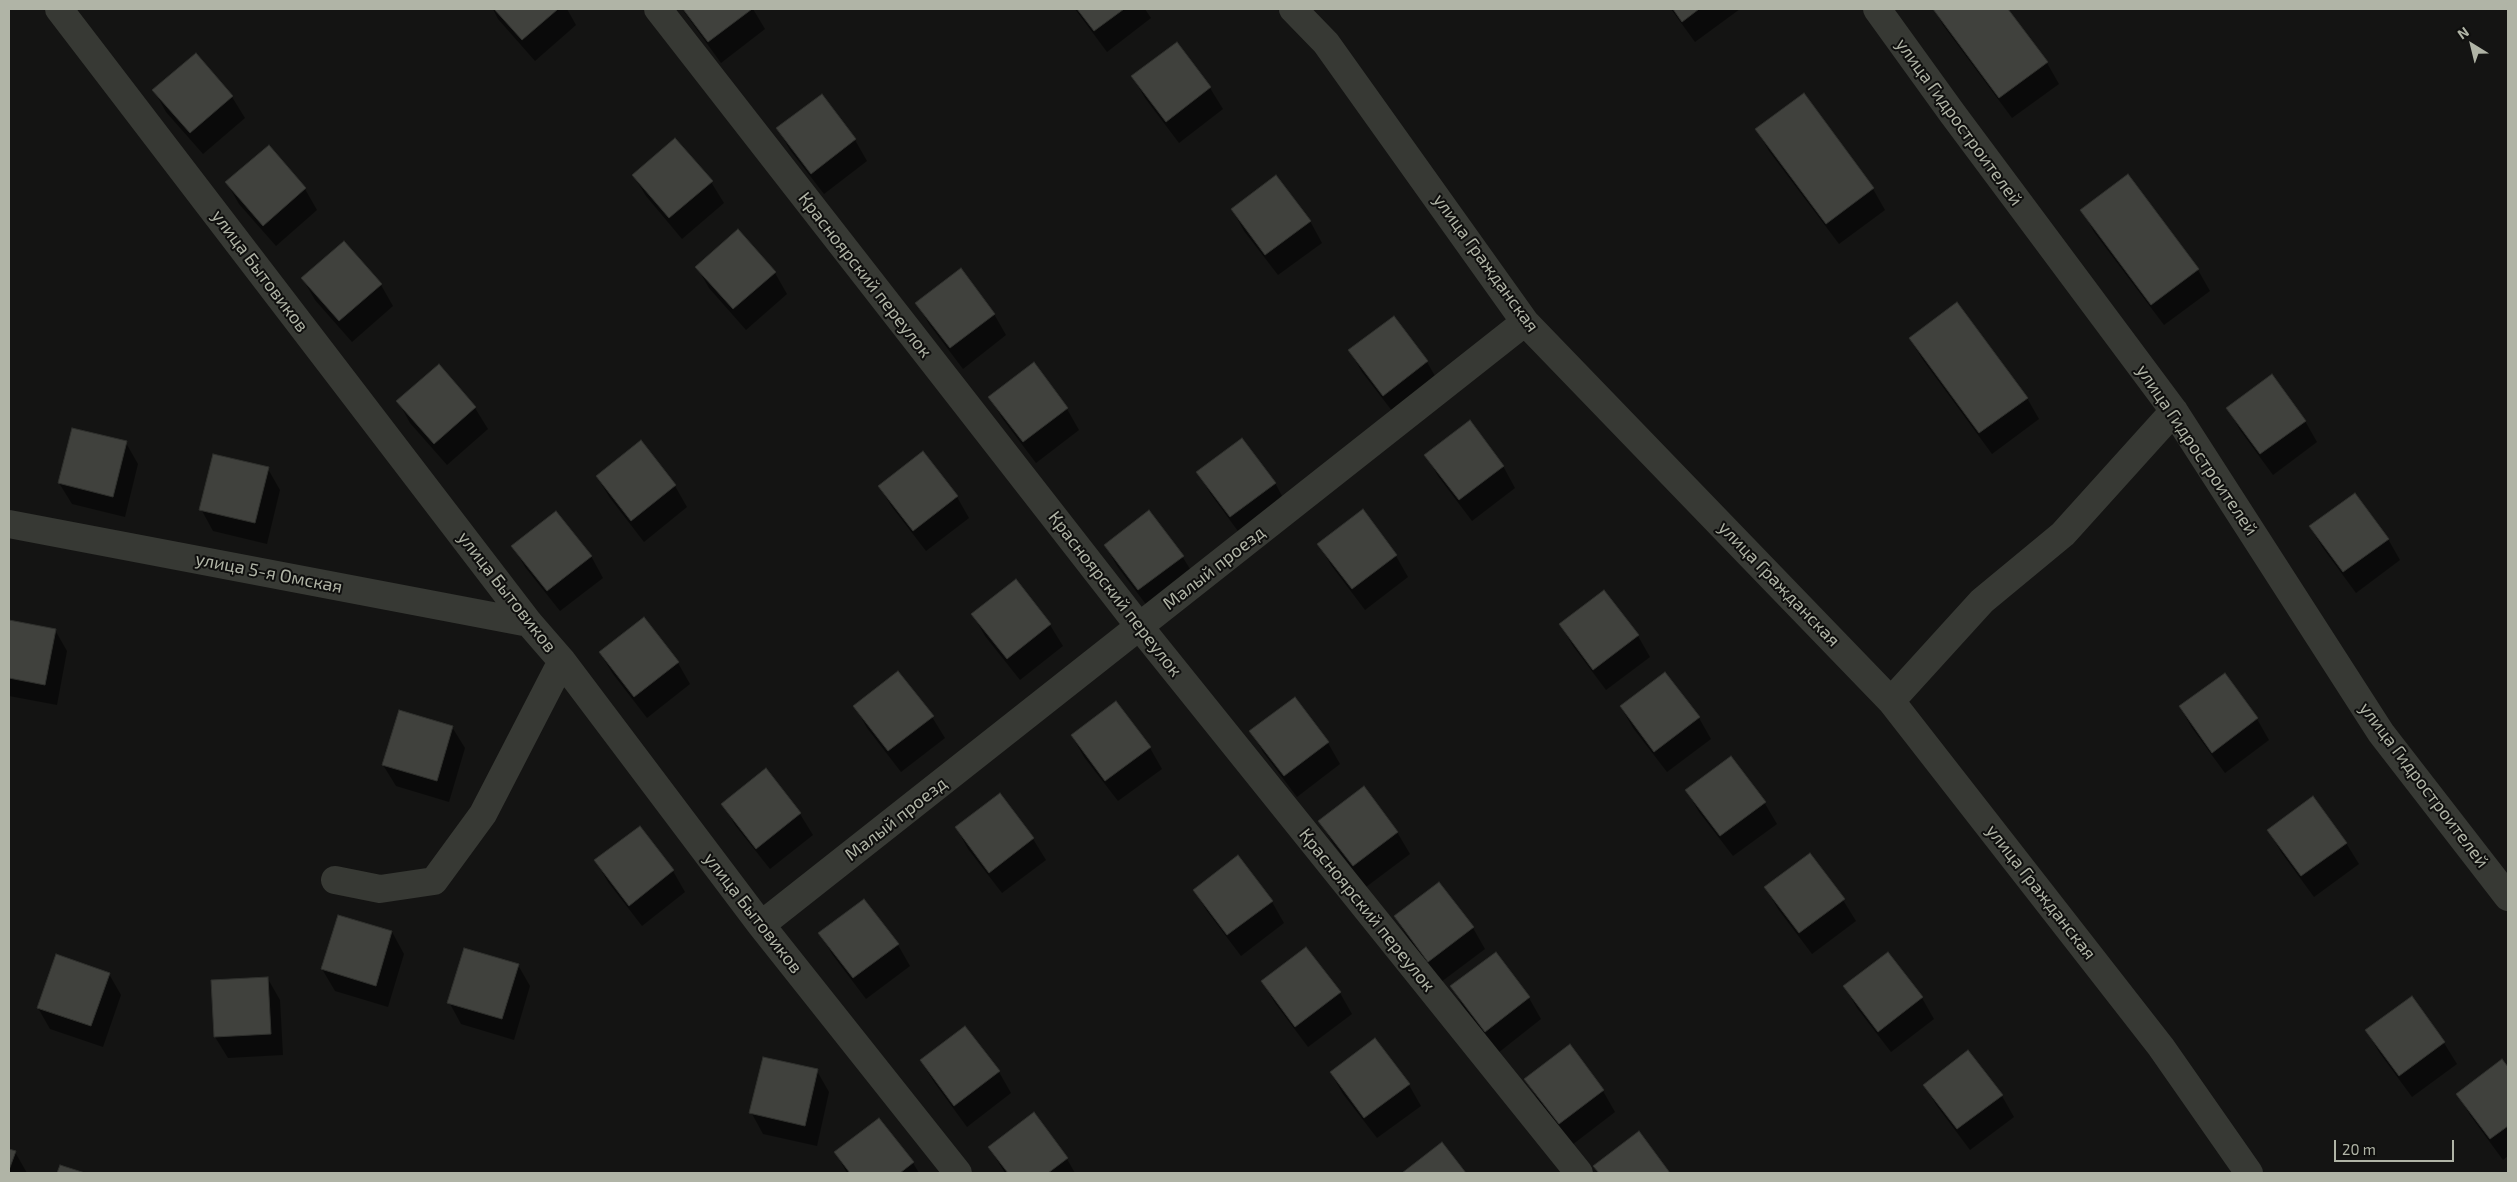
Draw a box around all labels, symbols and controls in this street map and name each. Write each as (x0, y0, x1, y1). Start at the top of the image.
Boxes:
north arrow (2447, 20, 2497, 70)
text: N (2454, 23, 2472, 42)
street label: улица Гидростроителей (1891, 34, 2027, 210)
street label: Красноярский переулок (794, 188, 936, 362)
street label: улица Гражданская (1429, 190, 1543, 336)
street label: улица Бытовиков (207, 206, 313, 336)
street label: улица Гидростроителей (2132, 360, 2262, 540)
street label: Красноярский переулок (1044, 507, 1186, 681)
street label: улица Гражданская (1714, 517, 1844, 651)
street label: Малый проезд (1159, 521, 1269, 615)
street label: улица Бытовиков (453, 527, 561, 657)
street label: улица 5-я Омская (194, 548, 344, 598)
street label: улица Гидростроителей (2355, 698, 2493, 872)
street label: Малый проезд (841, 772, 951, 866)
street label: улица Гражданская (1982, 820, 2100, 964)
street label: Красноярский переулок (1294, 824, 1440, 996)
street label: улица Бытовиков (699, 848, 807, 978)
scale bar (2337, 1130, 2457, 1162)
text: 20 m (2342, 1140, 2376, 1158)

